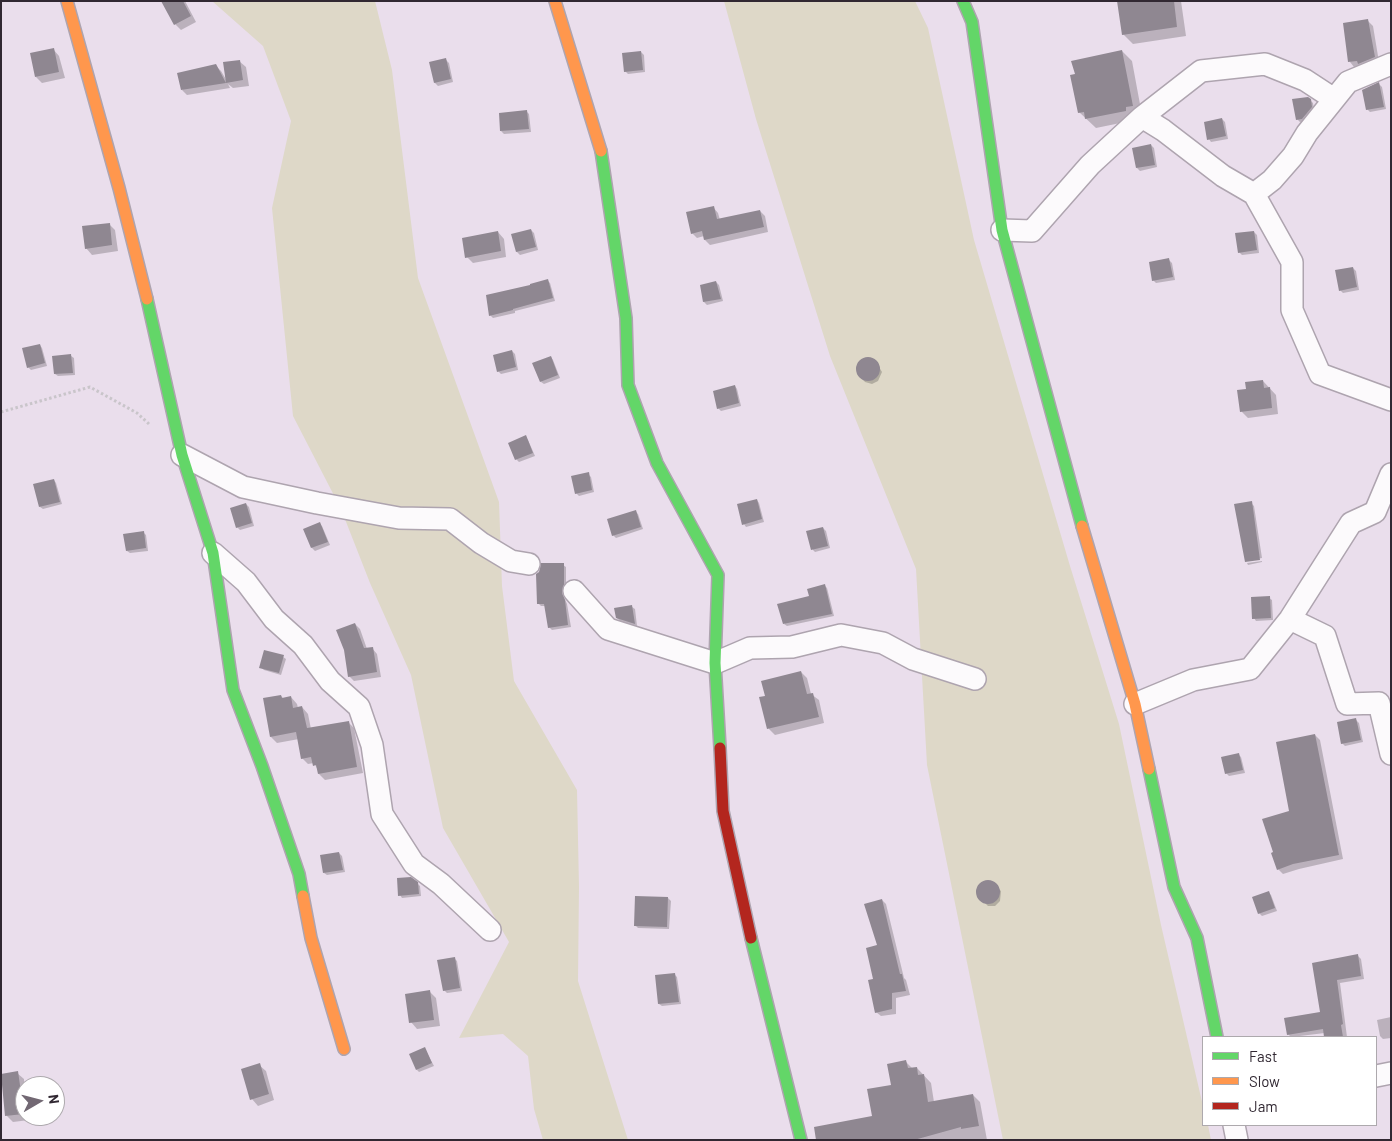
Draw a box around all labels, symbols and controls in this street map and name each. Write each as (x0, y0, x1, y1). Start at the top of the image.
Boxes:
legend (1202, 1036, 1377, 1126)
text: Fast (1249, 1047, 1277, 1065)
text: Slow (1249, 1072, 1280, 1090)
north arrow (15, 1076, 65, 1126)
text: N (45, 1093, 63, 1105)
text: Jam (1249, 1097, 1278, 1115)

